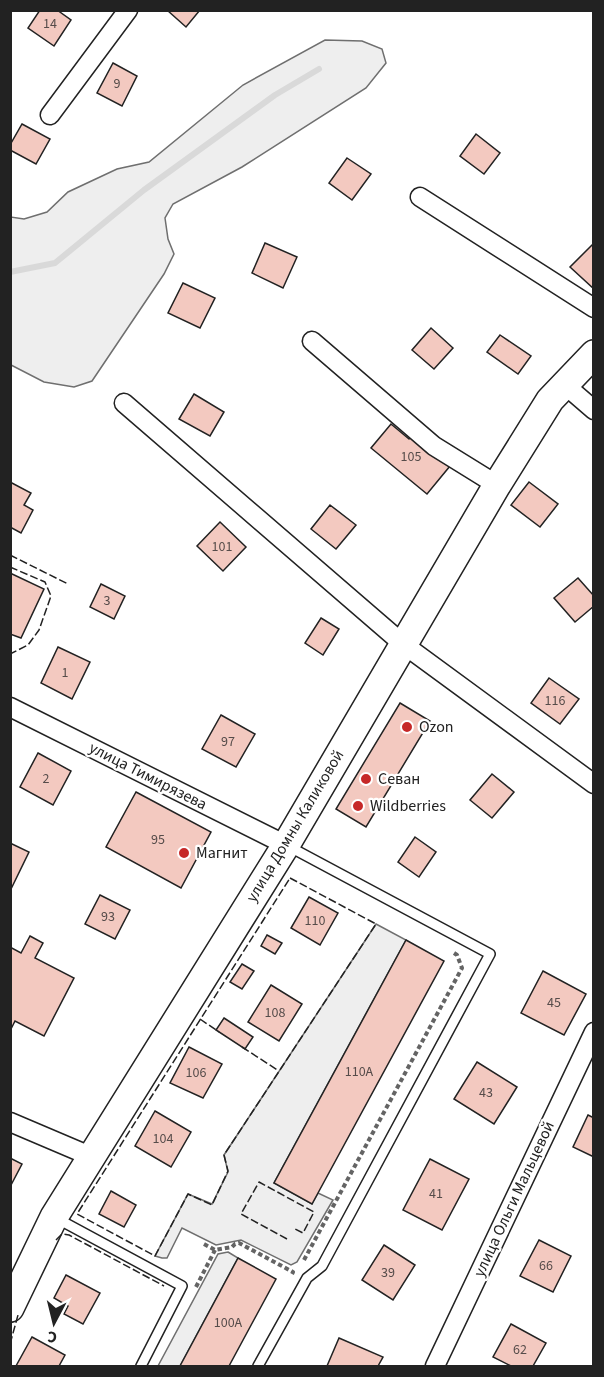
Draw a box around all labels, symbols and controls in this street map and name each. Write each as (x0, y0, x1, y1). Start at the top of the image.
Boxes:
house number: 14 (43, 14, 57, 34)
house number: 9 (114, 74, 121, 94)
house number: 105 (401, 447, 421, 467)
house number: 101 (212, 537, 232, 557)
house number: 3 (104, 591, 111, 611)
house number: 1 (62, 663, 69, 683)
house number: 116 (545, 691, 565, 711)
place label: Ozon (419, 716, 454, 738)
marker: Ozon (400, 720, 414, 734)
house number: 97 (221, 732, 235, 752)
street label: улица Тимирязева (85, 737, 211, 815)
street label: улица Домны Каликовой (241, 746, 349, 906)
place label: Севан (378, 768, 420, 790)
house number: 2 (43, 769, 50, 789)
marker: Севан (359, 772, 373, 786)
place label: Wildberries (370, 795, 446, 817)
marker: Wildberries (351, 799, 365, 813)
house number: 95 (151, 830, 165, 850)
place label: Магнит (196, 842, 248, 864)
marker: Магнит (177, 846, 191, 860)
house number: 93 (101, 907, 115, 927)
house number: 110 (305, 911, 325, 931)
house number: 45 (547, 993, 561, 1013)
house number: 108 (265, 1003, 285, 1023)
house number: 110А (345, 1062, 374, 1082)
house number: 106 (186, 1063, 206, 1083)
house number: 43 (479, 1083, 493, 1103)
street label: улица Ольги Мальцевой (468, 1118, 560, 1280)
house number: 104 (153, 1129, 173, 1149)
house number: 41 (429, 1184, 443, 1204)
house number: 66 (539, 1256, 553, 1276)
house number: 39 (381, 1263, 395, 1283)
north arrow (24, 1293, 84, 1353)
house number: 100А (214, 1313, 243, 1333)
text: С (46, 1325, 58, 1348)
house number: 62 (513, 1340, 527, 1360)

